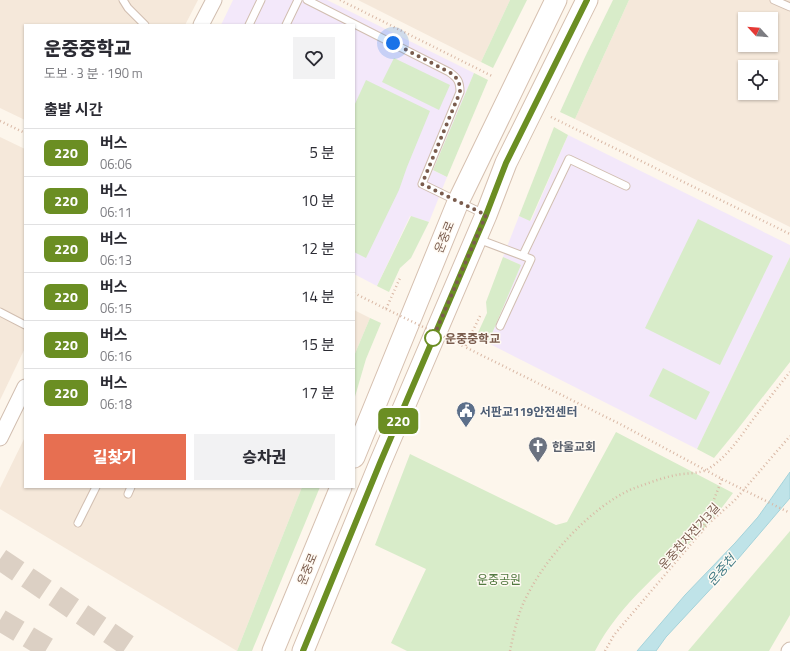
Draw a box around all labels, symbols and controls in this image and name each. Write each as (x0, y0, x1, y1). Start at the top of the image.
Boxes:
north arrow (738, 12, 778, 52)
map controls (738, 12, 778, 100)
text: 운중중학교 (44, 33, 131, 62)
your location (383, 33, 403, 53)
button: heart (293, 37, 335, 79)
button: locate (738, 60, 778, 100)
text: 도보 · 3 분 · 190 m (44, 63, 143, 83)
text: 출발 시간 (44, 98, 103, 121)
text: 버스 (100, 131, 128, 154)
text: 5 분 (309, 141, 335, 164)
text: 220 (54, 142, 78, 163)
text: 06:06 (100, 154, 132, 174)
text: 버스 (100, 179, 128, 202)
text: 10 분 (301, 189, 335, 212)
text: 220 (54, 190, 78, 211)
text: 06:11 (100, 202, 132, 222)
street label: 운중로 (429, 218, 459, 256)
text: 버스 (100, 227, 128, 250)
text: 12 분 (301, 237, 335, 260)
text: 220 (54, 238, 78, 259)
text: 06:13 (100, 250, 132, 270)
text: 버스 (100, 275, 128, 298)
text: 14 분 (301, 285, 335, 308)
text: 220 (54, 286, 78, 307)
text: 06:15 (100, 298, 132, 318)
text: 버스 (100, 323, 128, 346)
marker: 운중중학교 (424, 329, 442, 347)
place label: 운중중학교 (445, 329, 500, 348)
text: 15 분 (301, 333, 335, 356)
text: 220 (54, 334, 78, 355)
text: 06:16 (100, 346, 132, 366)
text: 버스 (100, 371, 128, 394)
text: 17 분 (301, 381, 335, 404)
text: 220 (54, 382, 78, 403)
text: 06:18 (100, 394, 132, 414)
public building icon: 서판교119안전센터 (455, 400, 477, 428)
place label: 서판교119안전센터 (480, 402, 577, 421)
line badge: 220 (375, 408, 421, 434)
text: 220 (386, 410, 410, 431)
button: 길찾기 (44, 434, 186, 480)
button: 승차권 (194, 434, 335, 480)
church icon: 한울교회 (527, 435, 549, 463)
place label: 한울교회 (552, 437, 596, 456)
street label: 운중천자전거3길 (656, 500, 722, 572)
street label: 운중로 (292, 550, 322, 588)
water label: 운중천 (703, 551, 739, 589)
park label: 운중공원 (477, 570, 521, 589)

